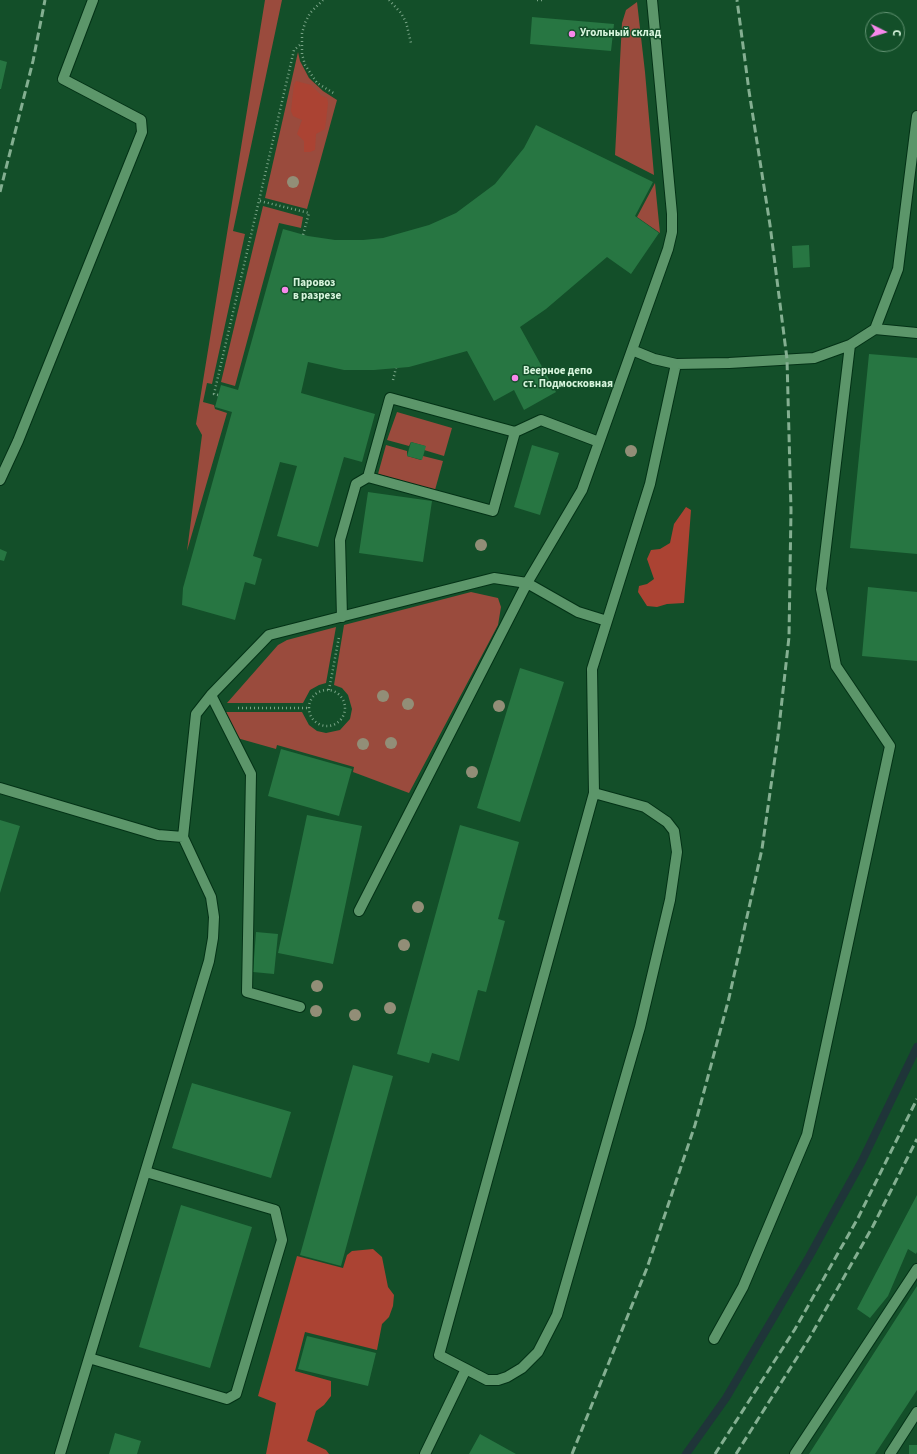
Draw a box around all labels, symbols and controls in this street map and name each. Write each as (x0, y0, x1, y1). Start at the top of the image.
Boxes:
north arrow (865, 12, 905, 52)
place label: Угольный склад (580, 27, 661, 41)
marker: Угольный склад (567, 29, 577, 39)
text: С (889, 29, 904, 37)
place label: Паровоз в разрезе (293, 277, 341, 303)
marker: Паровоз в разрезе (280, 285, 290, 295)
place label: Веерное депо ст. Подмосковная (523, 365, 613, 391)
marker: Веерное депо ст. Подмосковная (510, 373, 520, 383)

